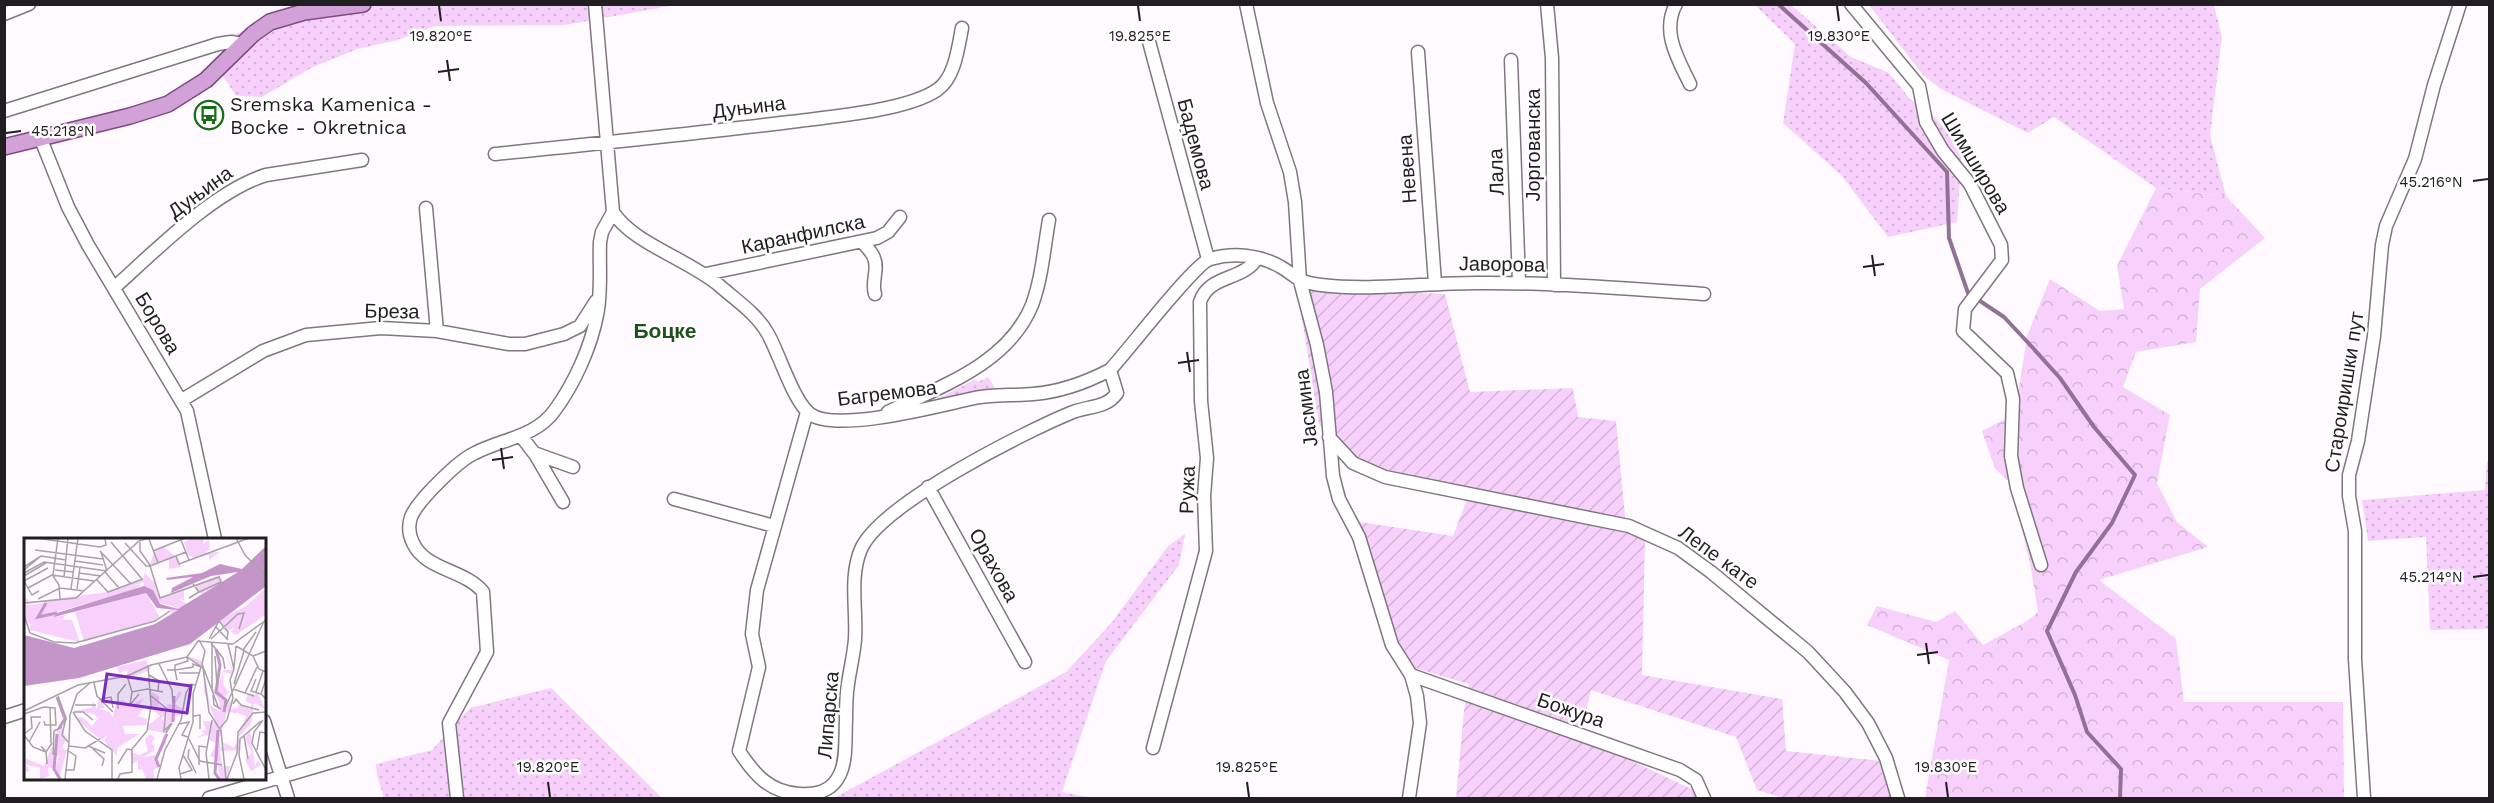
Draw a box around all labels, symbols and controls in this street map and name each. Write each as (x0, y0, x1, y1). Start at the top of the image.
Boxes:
text: 19.820°E (410, 27, 472, 45)
text: 19.825°E (1109, 27, 1171, 45)
text: 19.830°E (1808, 27, 1870, 45)
street label: Јоргованска (1521, 88, 1545, 202)
street label: Дуњина (711, 90, 788, 123)
place label: Sremska Kamenica - Bocke - Okretnica (230, 92, 432, 139)
street label: Бадемова (1172, 96, 1220, 193)
bus stop icon: Sremska Kamenica - Bocke - Okretnica (193, 99, 225, 131)
street label: Шимширова (1936, 108, 2016, 219)
text: 45.218°N (31, 122, 95, 140)
street label: Невена (1393, 133, 1421, 204)
street label: Лала (1483, 147, 1509, 196)
street label: Дуњина (163, 160, 238, 223)
text: 45.216°N (2399, 173, 2463, 191)
street label: Каранфилска (739, 209, 868, 259)
street label: Јаворова (1459, 251, 1546, 277)
street label: Борова (130, 288, 186, 359)
street label: Бреза (364, 299, 421, 323)
street label: Староиришки пут (2319, 310, 2369, 474)
district label: Боцке (633, 318, 697, 343)
street label: Јасмина (1289, 367, 1323, 448)
street label: Багремова (836, 375, 939, 411)
street label: Ружа (1174, 465, 1200, 514)
street label: Лепе кате (1674, 520, 1764, 594)
street label: Орахова (964, 524, 1024, 607)
inset map (24, 538, 266, 779)
text: 45.214°N (2399, 568, 2463, 586)
street label: Липарска (812, 669, 844, 760)
street label: Божура (1534, 687, 1609, 733)
text: 19.820°E (517, 758, 579, 776)
text: 19.825°E (1216, 758, 1278, 776)
text: 19.830°E (1915, 758, 1977, 776)

